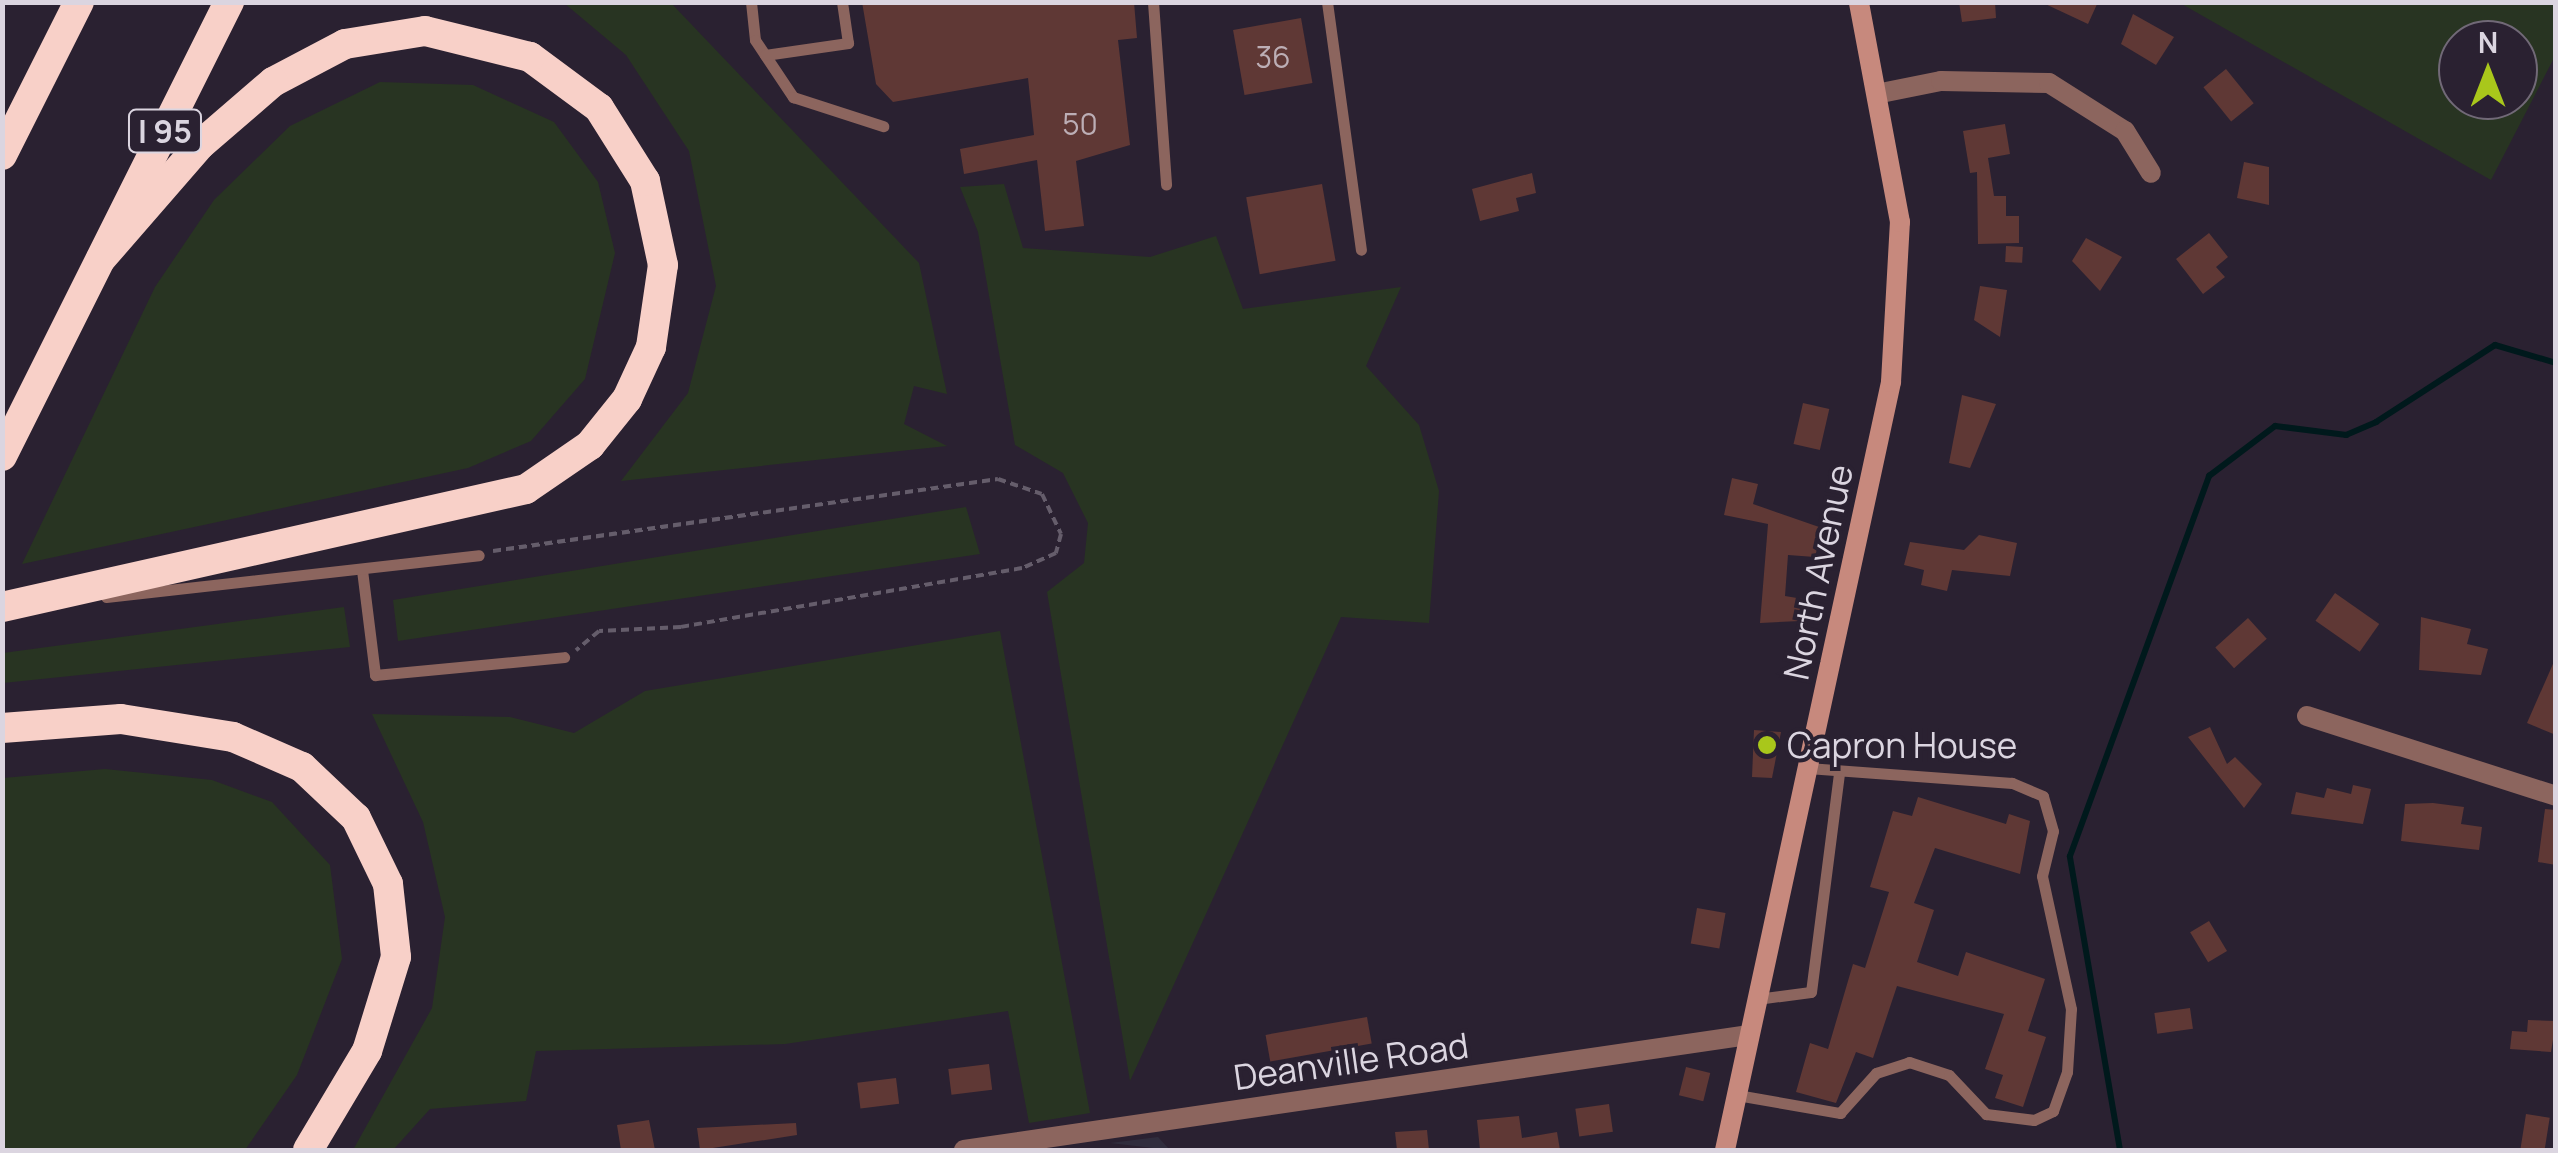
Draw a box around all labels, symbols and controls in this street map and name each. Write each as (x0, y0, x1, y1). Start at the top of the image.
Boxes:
north arrow (2438, 20, 2538, 120)
text: N (2478, 23, 2498, 61)
house number: 36 (1255, 39, 1291, 75)
road number: I 95 (128, 104, 202, 158)
house number: 50 (1062, 106, 1098, 142)
street label: North Avenue (1775, 461, 1861, 683)
place label: Capron House (1787, 724, 2017, 766)
marker: Capron House (1756, 734, 1778, 756)
street label: Deanville Road (1231, 1024, 1471, 1098)

